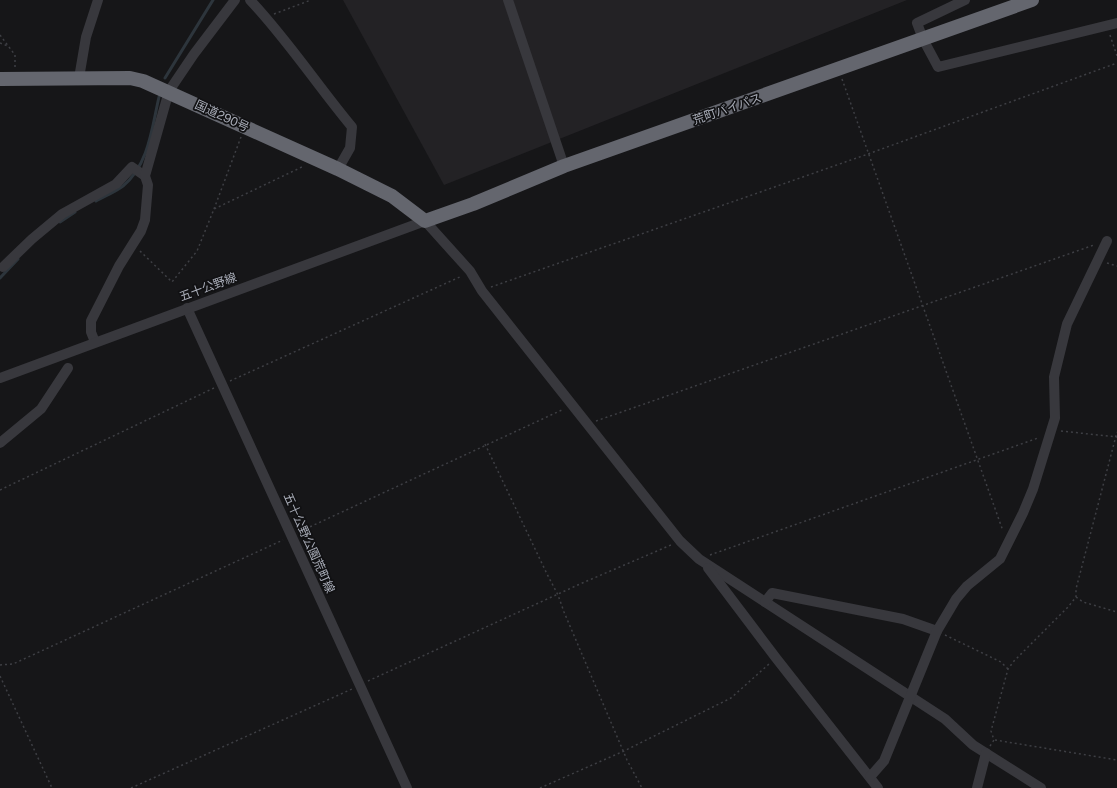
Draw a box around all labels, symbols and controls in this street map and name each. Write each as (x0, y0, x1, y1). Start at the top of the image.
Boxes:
street label: 荒町バイパス (691, 91, 763, 127)
street label: 国道290号 (193, 97, 251, 135)
street label: 五十公野線 (177, 270, 239, 304)
street label: 五十公野公園荒町線 (281, 491, 337, 595)

